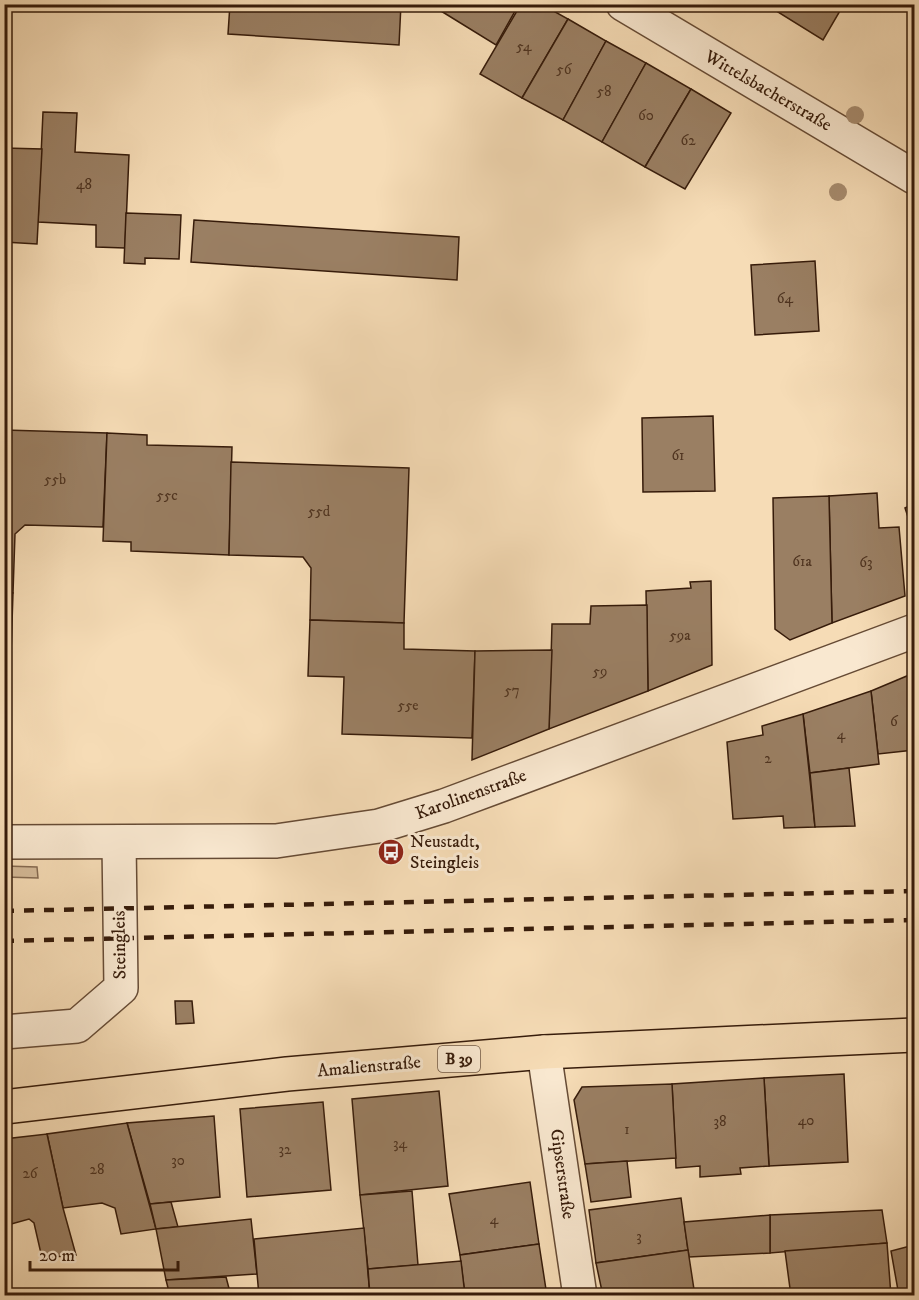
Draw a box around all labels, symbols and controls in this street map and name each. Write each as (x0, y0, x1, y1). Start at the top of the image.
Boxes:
house number: 54 (516, 37, 532, 56)
street label: Wittelsbacherstraße (700, 45, 836, 136)
house number: 56 (556, 60, 573, 79)
house number: 58 (597, 82, 611, 101)
house number: 60 (638, 106, 654, 125)
house number: 62 (680, 131, 696, 150)
house number: 48 (76, 175, 92, 194)
house number: 64 (777, 289, 794, 308)
house number: 61 (671, 446, 685, 465)
house number: 55b (44, 470, 66, 489)
house number: 55c (156, 486, 178, 505)
house number: 55d (308, 502, 331, 521)
house number: 61a (792, 552, 812, 571)
house number: 63 (859, 553, 873, 572)
house number: 59a (669, 626, 691, 645)
house number: 59 (593, 662, 607, 681)
house number: 57 (504, 681, 520, 700)
house number: 55e (397, 696, 419, 715)
house number: 6 (890, 712, 899, 731)
house number: 4 (837, 725, 846, 744)
house number: 2 (764, 749, 772, 768)
street label: Karolinenstraße (413, 765, 529, 825)
place label: Neustadt, Steingleis (410, 831, 480, 874)
bus stop icon: Neustadt, Steingleis (376, 837, 406, 867)
street label: Steingleis (108, 910, 132, 980)
road number: B 39 (438, 1046, 480, 1072)
street label: Amalienstraße (316, 1052, 422, 1082)
house number: 40 (798, 1111, 814, 1130)
house number: 38 (713, 1112, 727, 1131)
house number: 1 (624, 1120, 630, 1139)
street label: Gipserstraße (545, 1127, 579, 1221)
house number: 34 (393, 1134, 407, 1153)
house number: 32 (279, 1140, 292, 1159)
house number: 30 (171, 1151, 185, 1170)
house number: 28 (90, 1160, 104, 1179)
house number: 26 (22, 1164, 39, 1183)
house number: 4 (490, 1210, 499, 1229)
house number: 3 (636, 1227, 642, 1246)
scale bar (30, 1234, 178, 1272)
text: 20 m (39, 1245, 75, 1267)

